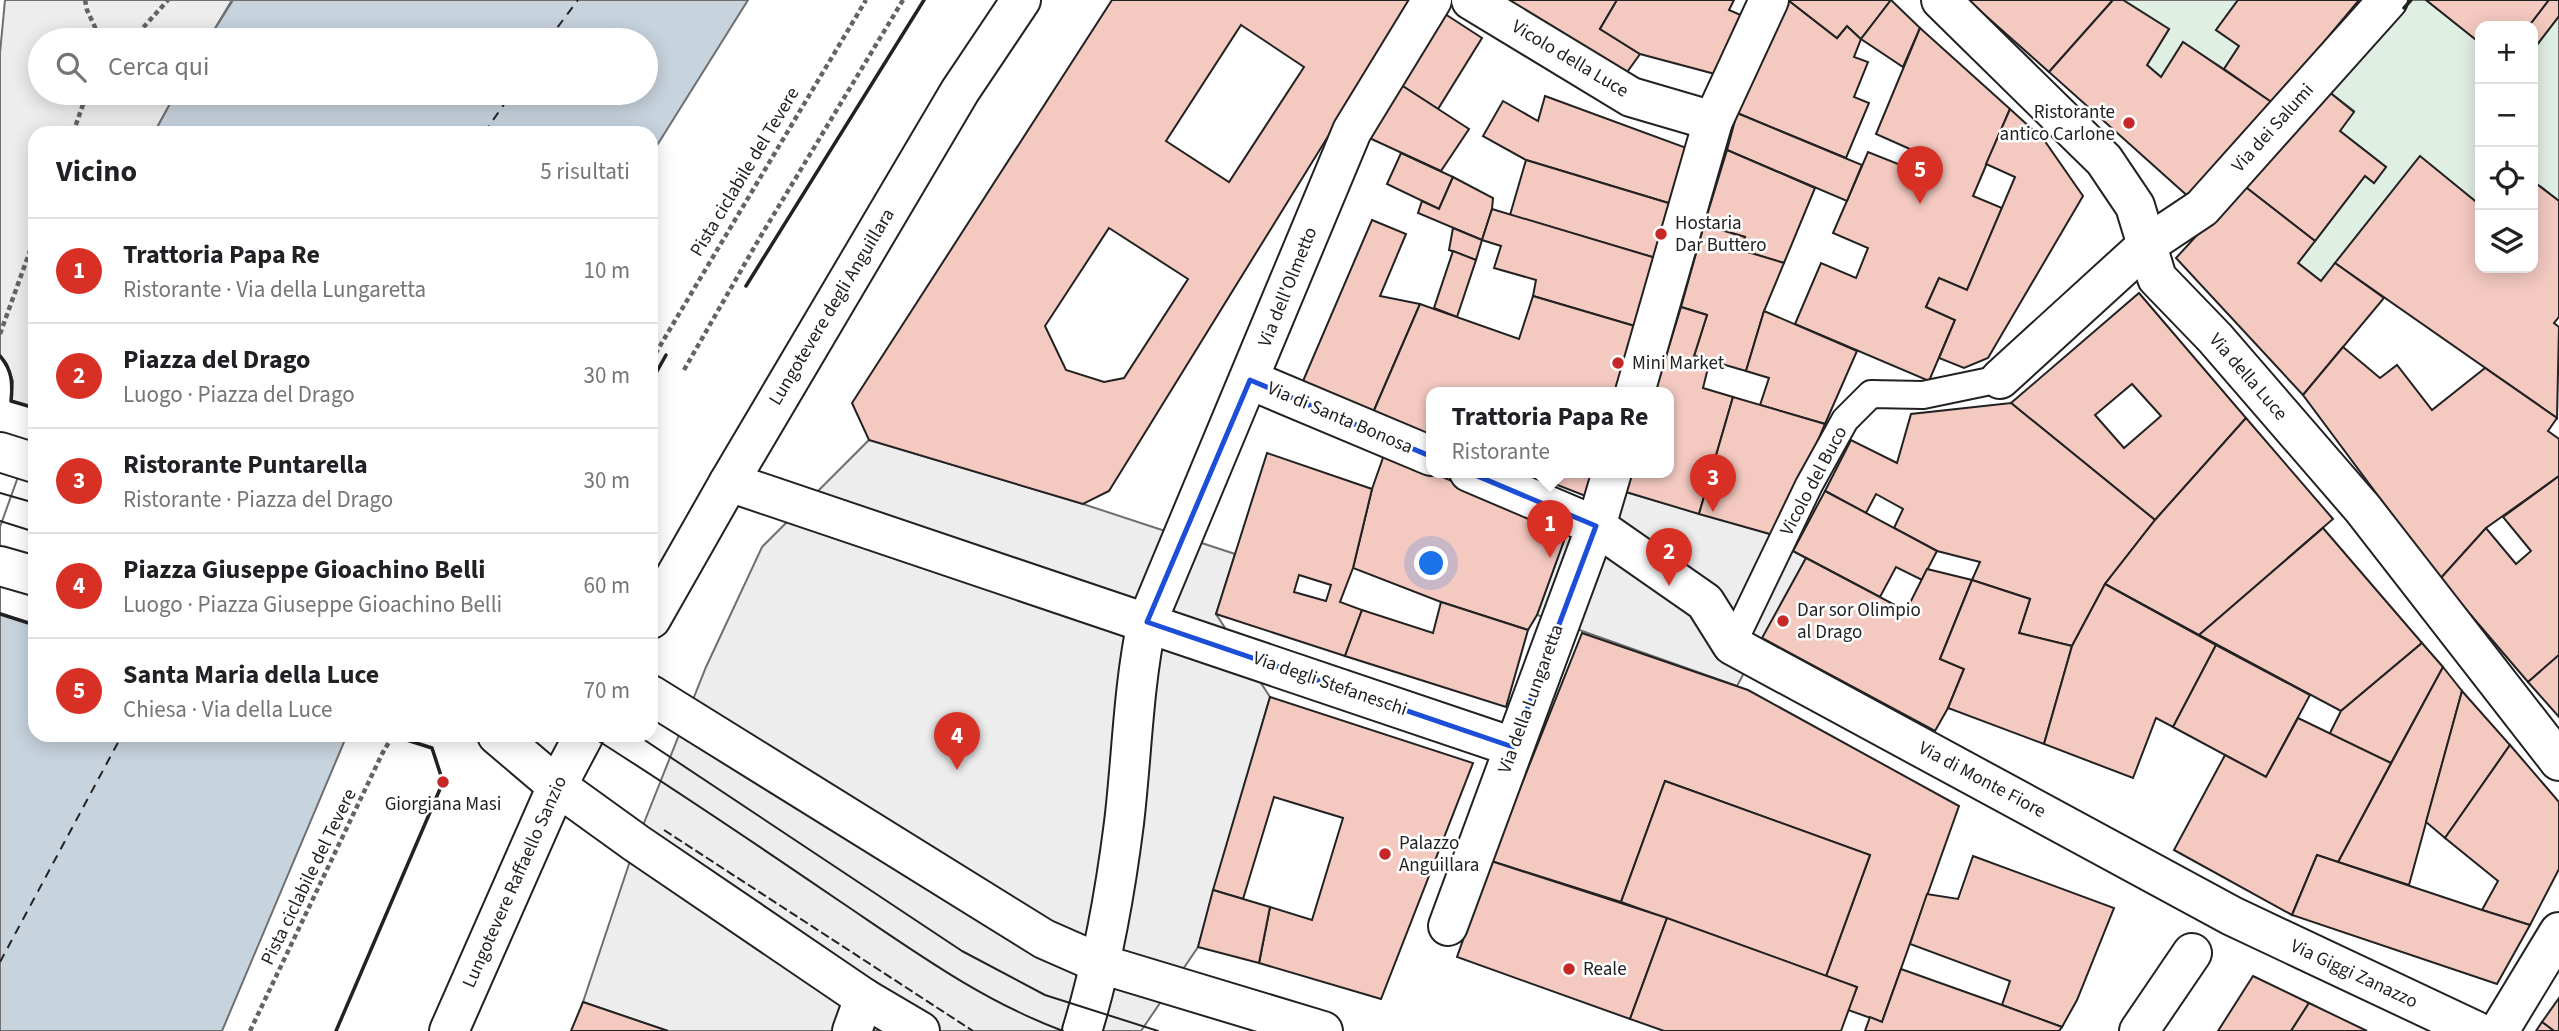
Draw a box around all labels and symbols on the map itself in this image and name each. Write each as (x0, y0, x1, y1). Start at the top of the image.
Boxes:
street label: Vicolo della Luce (1506, 13, 1634, 105)
street label: Via dei Salumi (2226, 77, 2320, 179)
street label: Pista ciclabile del Tevere (684, 82, 806, 262)
place label: Ristorante antico Carlone (2000, 99, 2115, 148)
marker: Ristorante antico Carlone (2121, 115, 2137, 131)
pin: 5 (1897, 146, 1943, 204)
street label: Lungotevere degli Anguillara (762, 203, 902, 411)
place label: Hostaria Dar Buttero (1675, 210, 1767, 259)
street label: Via dell'Olmetto (1252, 223, 1324, 351)
marker: Hostaria Dar Buttero (1653, 226, 1669, 242)
street label: Via della Luce (2202, 327, 2294, 427)
place label: Mini Market (1632, 350, 1725, 377)
marker: Mini Market (1610, 355, 1626, 371)
street label: Via di Santa Bonosa (1263, 375, 1417, 461)
street label: Vicolo del Buco (1774, 421, 1854, 541)
pin: 3 (1690, 454, 1736, 512)
pin: 1 (1527, 500, 1573, 558)
pin: 2 (1646, 528, 1692, 586)
your location (1414, 546, 1448, 580)
place label: Dar sor Olimpio al Drago (1797, 597, 1921, 646)
marker: Dar sor Olimpio al Drago (1775, 613, 1791, 629)
street label: Via della Lungaretta (1492, 621, 1570, 777)
street label: Via degli Stefaneschi (1249, 645, 1411, 723)
pin: 4 (934, 712, 980, 770)
street label: Via di Monte Fiore (1913, 735, 2051, 825)
street label: Lungotevere Raffaello Sanzio (456, 772, 574, 992)
marker: Giorgiana Masi (435, 774, 451, 790)
street label: Pista ciclabile del Tevere (255, 784, 363, 970)
place label: Giorgiana Masi (385, 791, 501, 818)
place label: Palazzo Anguillara (1399, 830, 1479, 879)
marker: Palazzo Anguillara (1377, 846, 1393, 862)
street label: Via Giggi Zanazzo (2286, 933, 2422, 1015)
place label: Reale (1583, 956, 1627, 983)
marker: Reale (1561, 961, 1577, 977)

